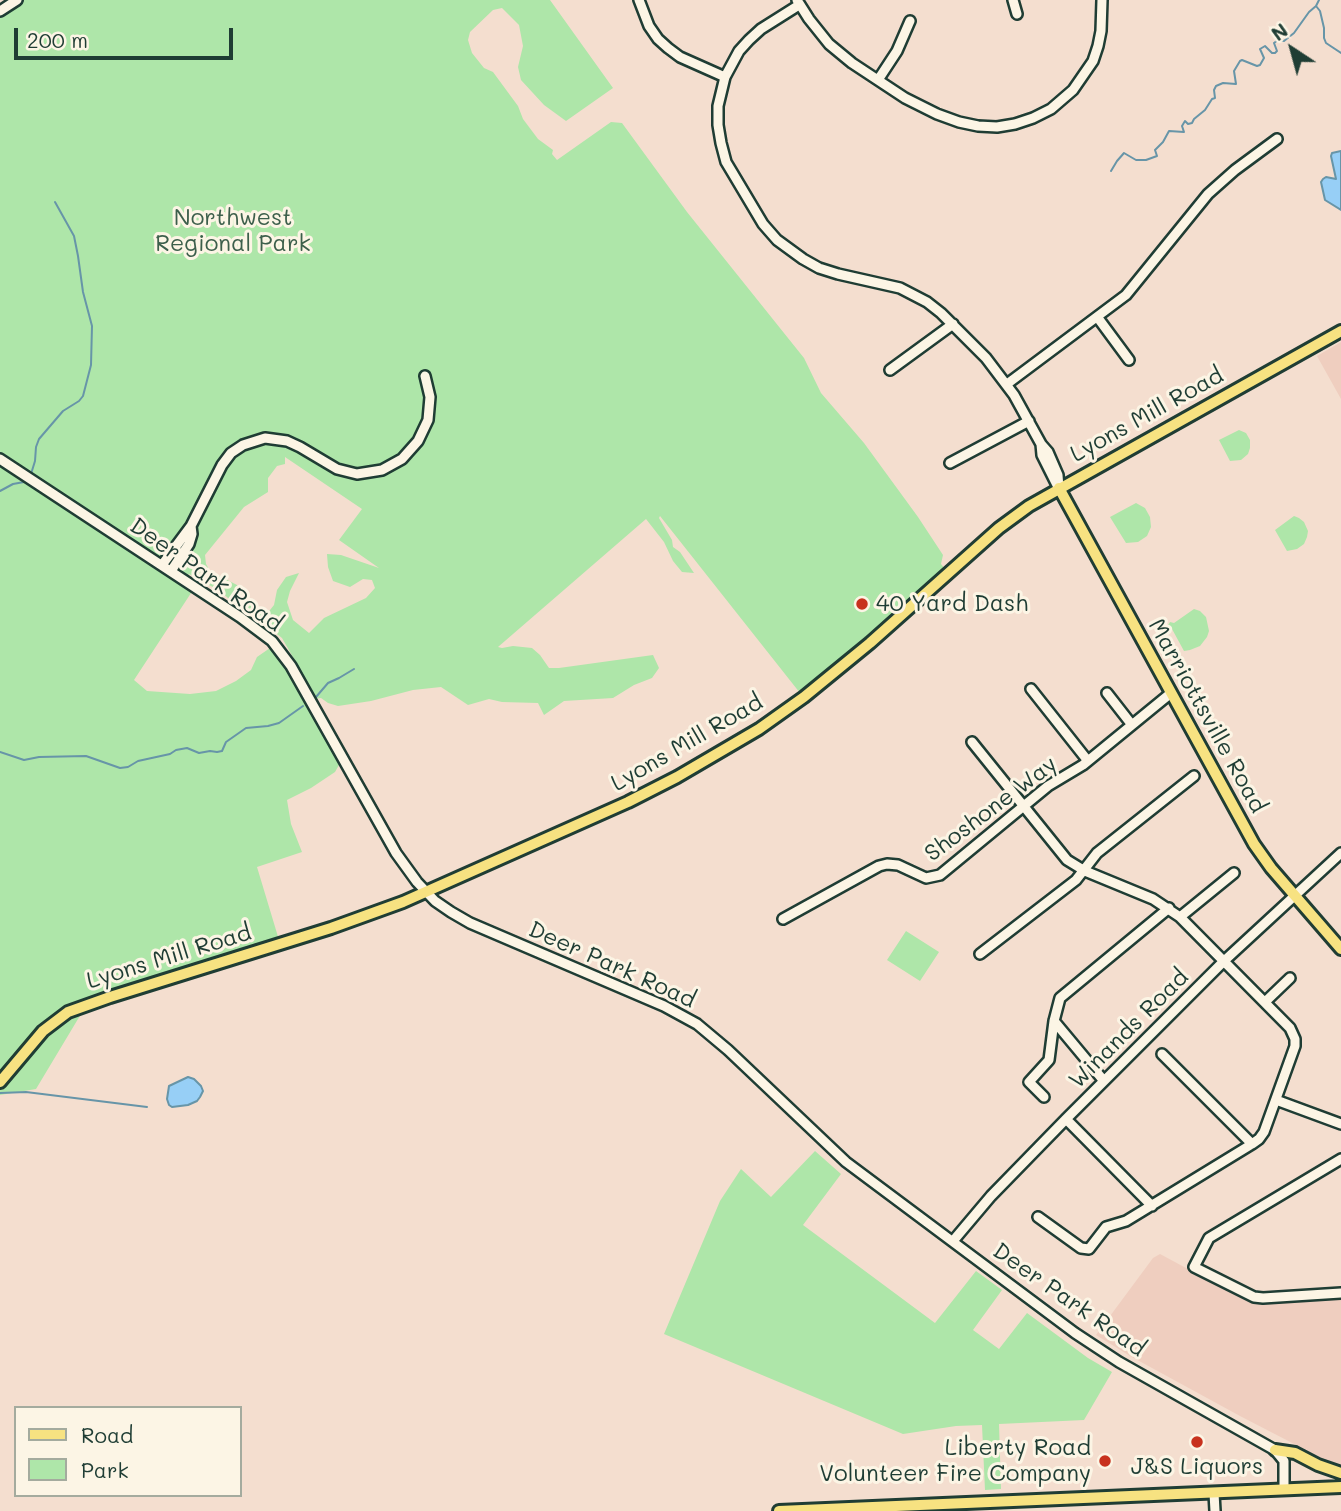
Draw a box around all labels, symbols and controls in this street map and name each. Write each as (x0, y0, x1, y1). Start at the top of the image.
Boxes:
scale bar (18, 14, 236, 58)
north arrow (1257, 14, 1327, 84)
text: N (1266, 17, 1293, 46)
text: 200 m (27, 26, 88, 53)
park label: Northwest Regional Park (155, 204, 311, 258)
street label: Lyons Mill Road (1066, 362, 1228, 468)
street label: Deer Park Road (124, 512, 288, 638)
place label: 40 Yard Dash (876, 590, 1028, 618)
marker: 40 Yard Dash (854, 596, 870, 612)
street label: Marriottsville Road (1142, 614, 1272, 818)
street label: Lyons Mill Road (606, 688, 768, 798)
street label: Shoshone Way (920, 750, 1062, 868)
street label: Deer Park Road (524, 916, 700, 1014)
street label: Lyons Mill Road (83, 919, 255, 995)
street label: Winands Road (1064, 964, 1194, 1094)
street label: Deer Park Road (987, 1237, 1151, 1363)
legend (14, 1406, 242, 1497)
text: Road (81, 1421, 133, 1448)
place label: Liberty Road Volunteer Fire Company (819, 1434, 1091, 1488)
marker: J&S Liquors (1189, 1434, 1205, 1450)
marker: Liberty Road Volunteer Fire Company (1097, 1453, 1113, 1469)
place label: J&S Liquors (1131, 1453, 1263, 1481)
text: Park (81, 1456, 129, 1483)

